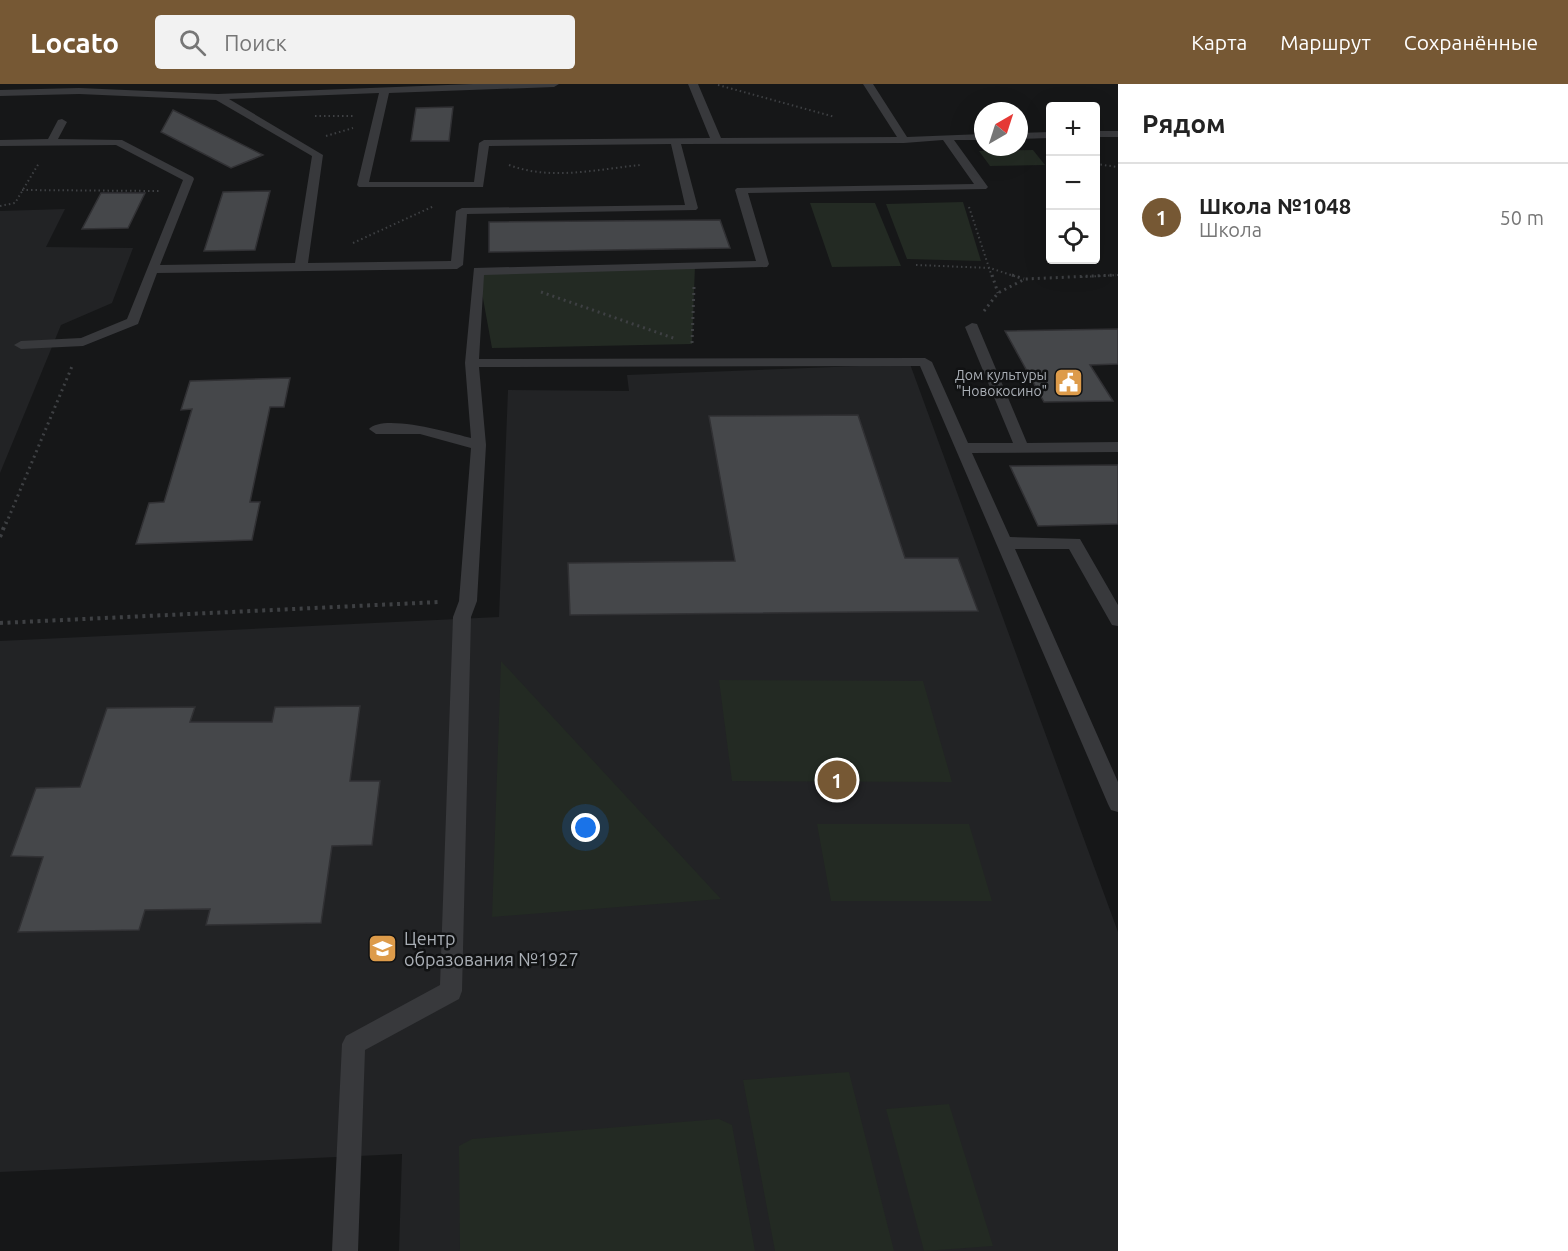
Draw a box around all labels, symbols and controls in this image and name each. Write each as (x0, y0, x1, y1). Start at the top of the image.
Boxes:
search box (155, 15, 575, 69)
icon: search (176, 26, 209, 59)
text: Locato (30, 27, 119, 58)
text: Поиск (224, 30, 287, 55)
text: Карта (1191, 30, 1247, 54)
text: Маршрут (1280, 30, 1371, 54)
text: Сохранённые (1404, 30, 1538, 54)
north arrow (974, 102, 1028, 156)
map controls (1046, 102, 1100, 264)
button: + (1046, 102, 1100, 156)
text: Рядом (1142, 109, 1226, 138)
button: − (1046, 156, 1100, 210)
text: Школа №1048 (1199, 193, 1351, 218)
text: 1 (1156, 206, 1167, 229)
text: 50 m (1500, 206, 1544, 229)
button: locate (1046, 210, 1100, 264)
text: Школа (1199, 218, 1262, 241)
place label: Дом культуры "Новокосино" (955, 367, 1047, 399)
public building icon: Дом культуры "Новокосино" (1052, 367, 1084, 399)
pin: 1 (818, 758, 856, 802)
your location (571, 813, 600, 842)
place label: Центр образования №1927 (404, 928, 579, 969)
school or university icon: Центр образования №1927 (367, 932, 399, 964)

